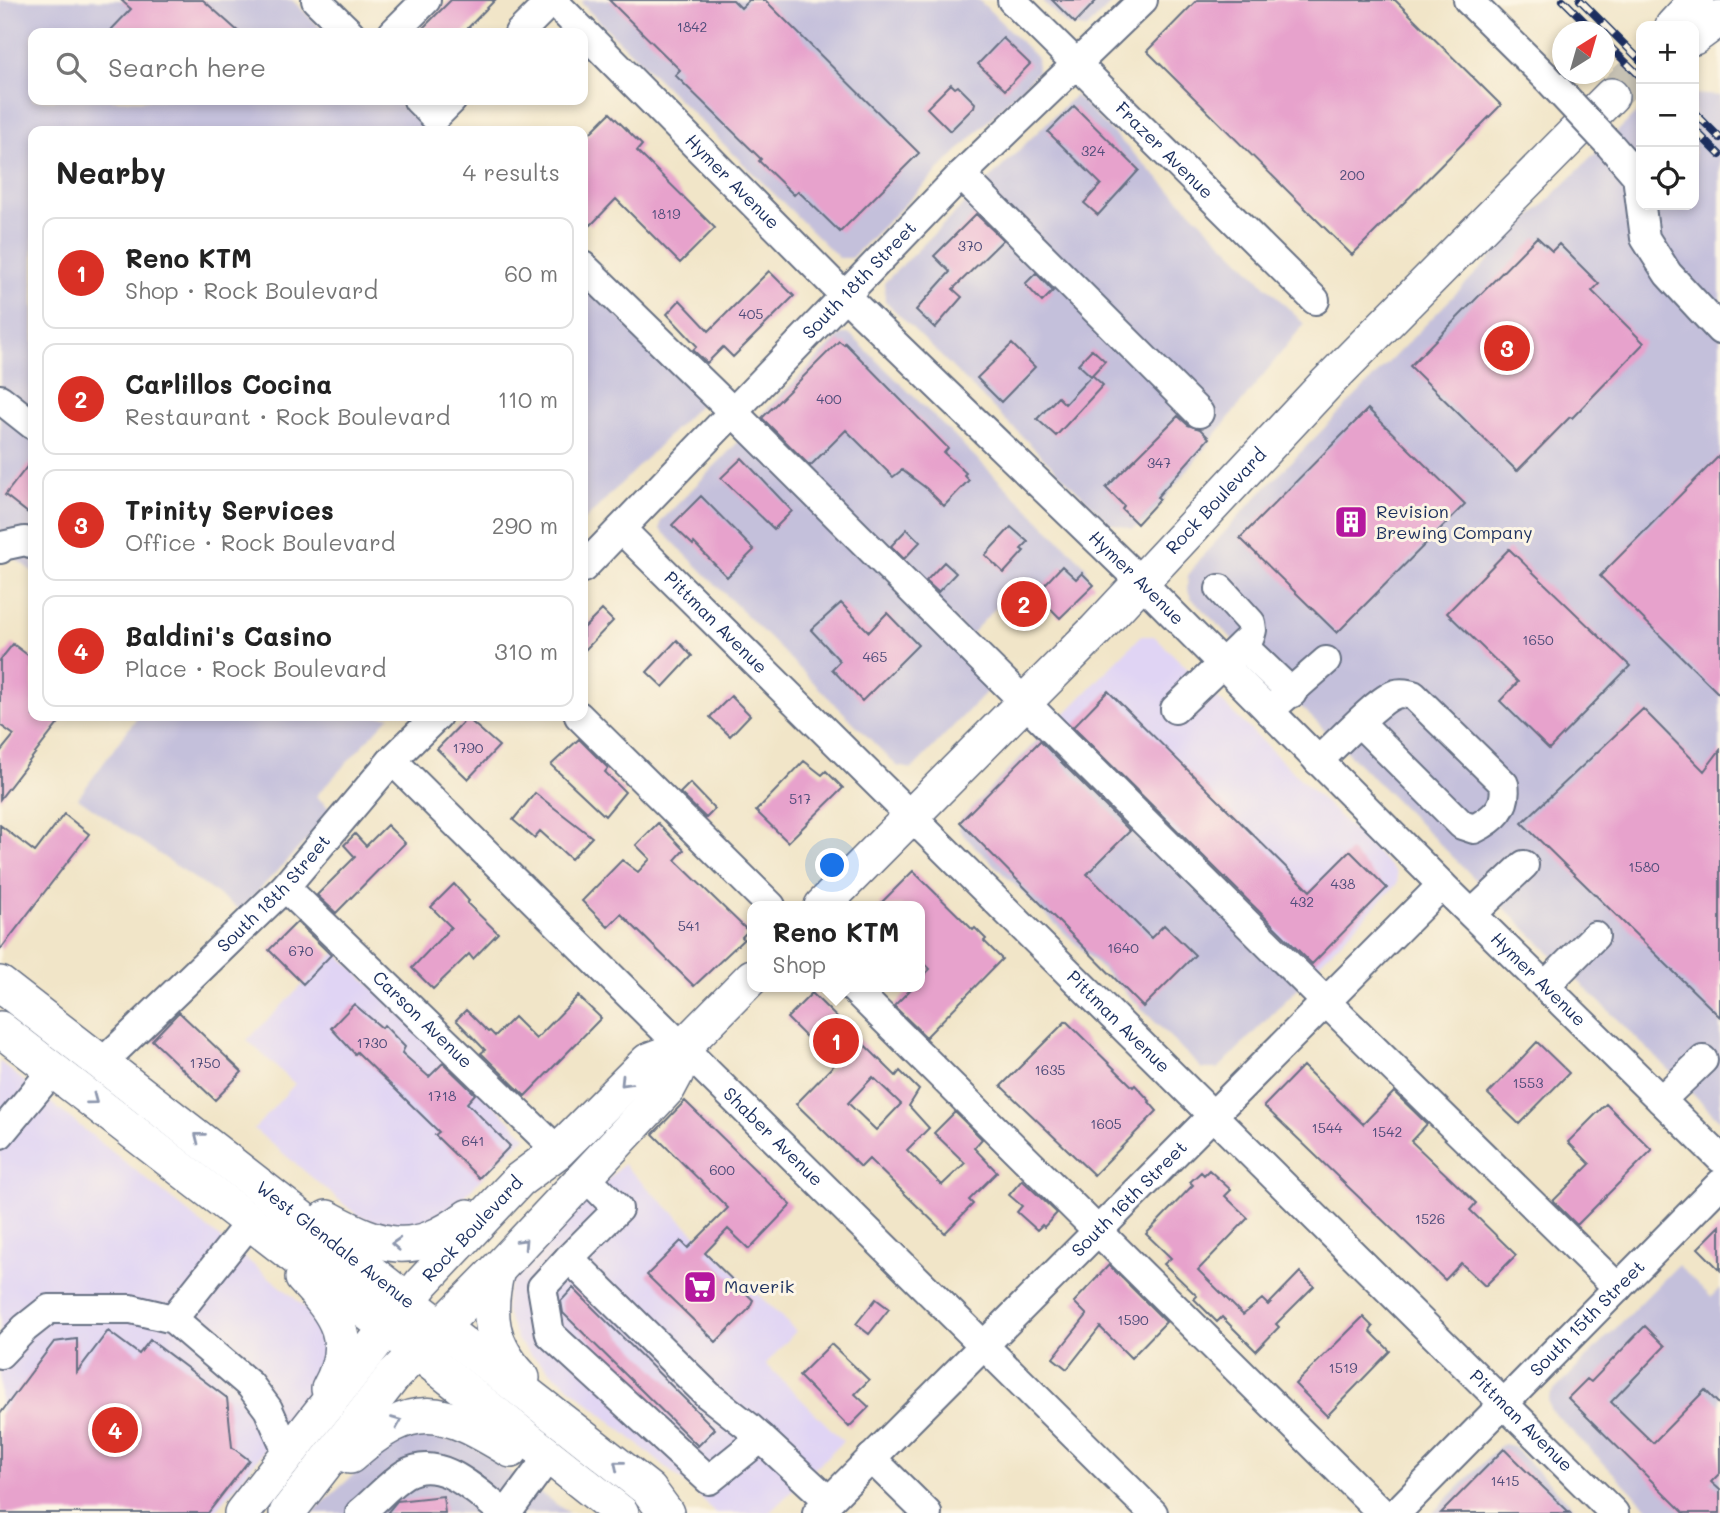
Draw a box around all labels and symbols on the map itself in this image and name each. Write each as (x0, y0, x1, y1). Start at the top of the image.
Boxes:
house number: 1842 (677, 17, 707, 36)
north arrow (1552, 21, 1615, 84)
street label: Frazer Avenue (1111, 96, 1219, 204)
street label: Hymer Avenue (680, 128, 785, 234)
house number: 324 (1081, 141, 1106, 160)
house number: 200 (1339, 165, 1365, 184)
house number: 1819 (651, 204, 681, 223)
street label: South 18th Street (797, 216, 921, 344)
house number: 370 (958, 236, 983, 255)
house number: 405 (738, 304, 764, 323)
pin: 3 (1484, 322, 1530, 374)
house number: 400 (816, 389, 842, 408)
street label: Rock Boulevard (1160, 443, 1271, 559)
house number: 347 (1147, 453, 1171, 472)
place label: Revision Brewing Company (1376, 499, 1533, 544)
building icon: Revision Brewing Company (1332, 503, 1370, 541)
street label: Hymer Avenue (1084, 525, 1190, 630)
street label: Pittman Avenue (659, 566, 773, 678)
pin: 2 (1001, 578, 1047, 630)
house number: 1650 (1522, 630, 1554, 649)
house number: 465 (863, 647, 887, 666)
house number: 1790 (453, 738, 484, 757)
house number: 517 (789, 789, 811, 808)
street label: South 18th Street (211, 829, 335, 957)
your location (815, 848, 849, 882)
house number: 1580 (1628, 857, 1660, 876)
house number: 438 (1331, 874, 1355, 893)
house number: 432 (1290, 892, 1314, 911)
house number: 541 (678, 916, 700, 935)
street label: Hymer Avenue (1486, 926, 1592, 1031)
house number: 1640 (1107, 938, 1139, 957)
house number: 670 (289, 941, 314, 960)
street label: Carson Avenue (368, 965, 478, 1073)
street label: Pittman Avenue (1062, 965, 1176, 1077)
pin: 1 (813, 1015, 859, 1067)
house number: 1730 (357, 1033, 388, 1052)
house number: 1750 (190, 1053, 221, 1072)
house number: 1635 (1034, 1060, 1066, 1079)
house number: 1553 (1513, 1073, 1543, 1092)
one-way arrow (620, 1074, 633, 1087)
street label: Shaber Avenue (719, 1082, 829, 1191)
house number: 1718 (428, 1086, 456, 1105)
one-way arrow (85, 1092, 98, 1105)
house number: 1605 (1090, 1114, 1122, 1133)
house number: 1544 (1312, 1118, 1343, 1137)
house number: 1542 (1372, 1122, 1402, 1141)
house number: 641 (462, 1131, 484, 1150)
one-way arrow (195, 1133, 207, 1146)
street label: South 16th Street (1066, 1135, 1192, 1262)
house number: 600 (709, 1160, 735, 1179)
street label: Rock Boulevard (416, 1170, 528, 1287)
street label: West Glendale Avenue (252, 1175, 420, 1314)
house number: 1526 (1415, 1209, 1445, 1228)
one-way arrow (390, 1236, 401, 1251)
one-way arrow (515, 1238, 527, 1251)
street label: South 15th Street (1524, 1254, 1650, 1381)
supermarket icon: Maverik (681, 1268, 719, 1306)
place label: Maverik (724, 1274, 794, 1298)
house number: 1590 (1117, 1310, 1149, 1329)
house number: 1519 (1329, 1358, 1357, 1377)
street label: Pittman Avenue (1465, 1364, 1578, 1477)
pin: 4 (92, 1404, 138, 1456)
one-way arrow (390, 1417, 402, 1431)
one-way arrow (614, 1461, 626, 1474)
house number: 1415 (1491, 1471, 1519, 1490)

